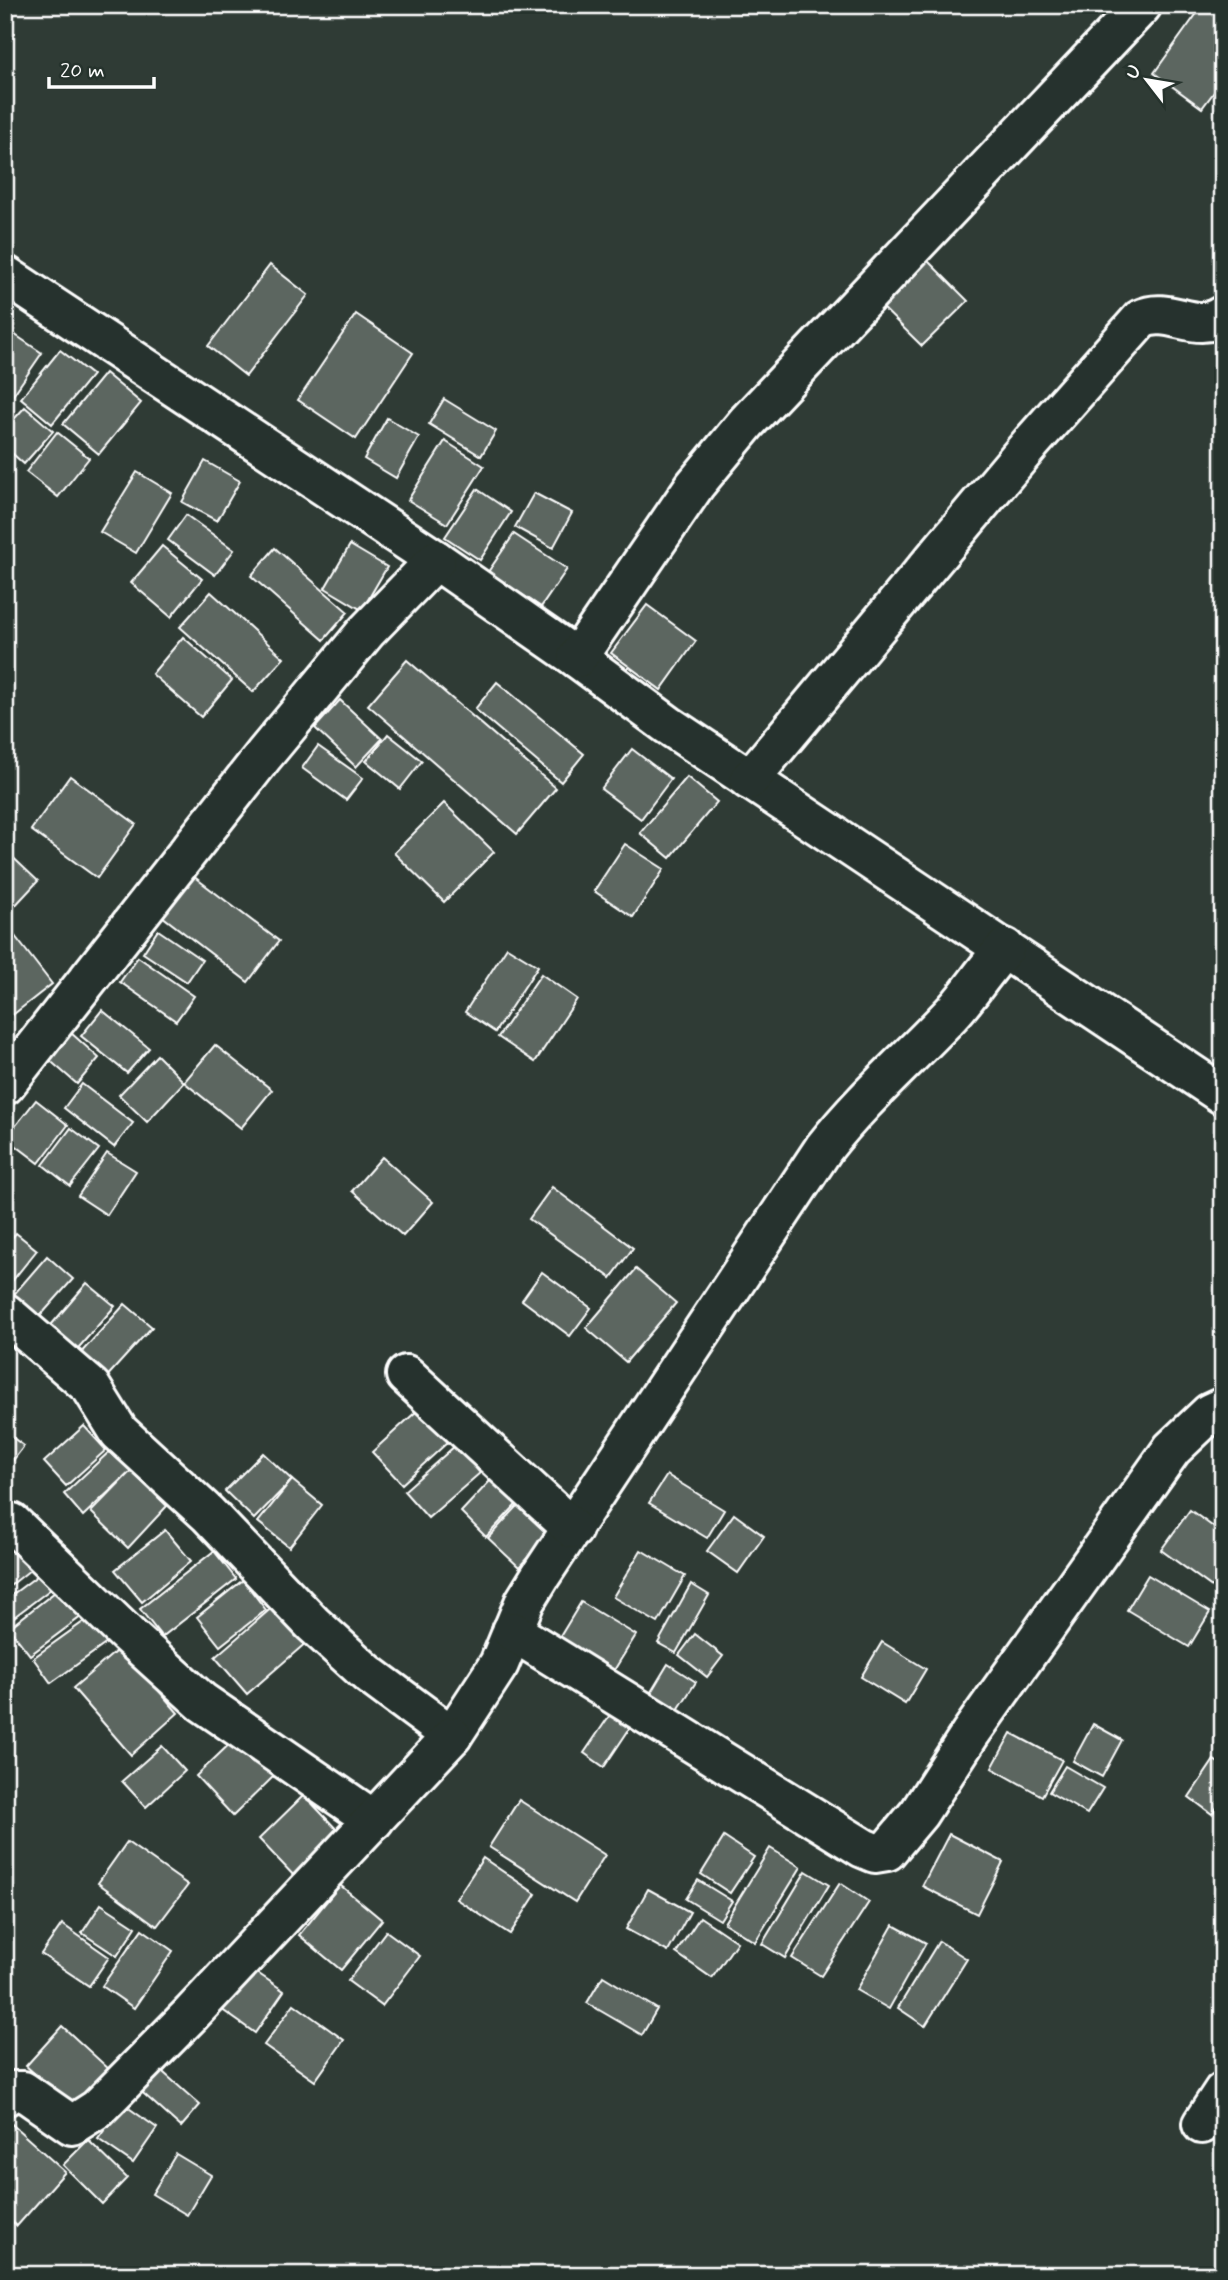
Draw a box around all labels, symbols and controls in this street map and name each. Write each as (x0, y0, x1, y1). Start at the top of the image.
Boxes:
scale bar (49, 46, 154, 90)
north arrow (1112, 46, 1182, 116)
text: 20 m (60, 57, 105, 85)
text: U (1120, 60, 1148, 84)

